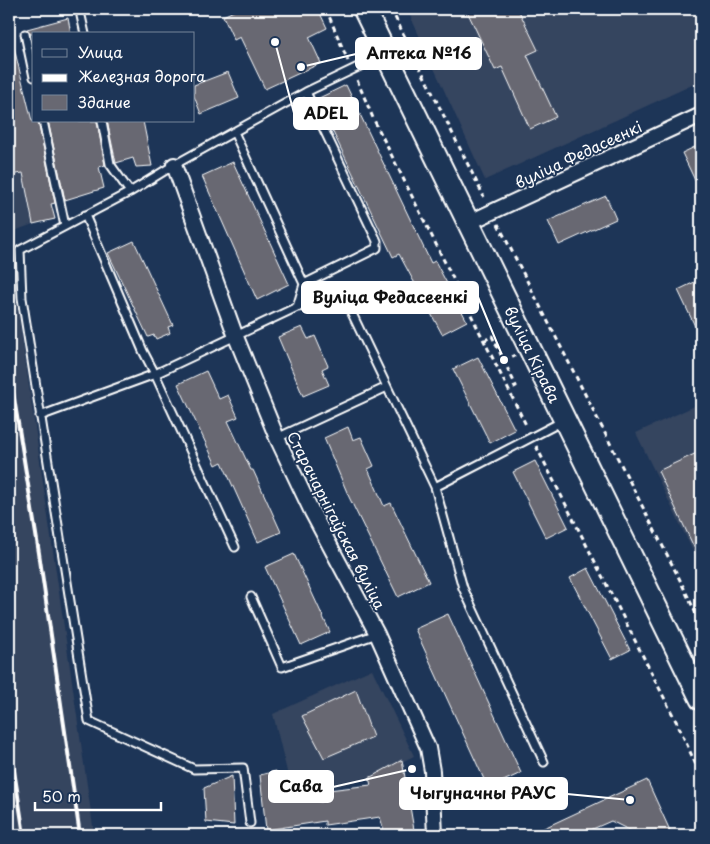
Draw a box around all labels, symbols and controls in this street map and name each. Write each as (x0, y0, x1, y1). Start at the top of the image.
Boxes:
legend (32, 32, 195, 122)
callout: Аптека №16 (356, 38, 481, 69)
text: Улица (78, 40, 123, 63)
text: Аптека №16 (366, 40, 472, 64)
text: Железная дорога (78, 64, 206, 87)
text: Здание (78, 90, 131, 113)
callout: ADEL (294, 98, 358, 129)
text: ADEL (303, 100, 348, 124)
street label: вуліца Федасеенкі (511, 114, 645, 194)
callout: Вуліца Федасеенкі (302, 282, 478, 313)
text: Вуліца Федасеенкі (312, 284, 468, 308)
street label: вуліца Кірава (500, 302, 567, 407)
street label: Старачарнігаўская вуліца (282, 427, 392, 614)
callout: Сава (269, 771, 333, 802)
text: Сава (279, 773, 323, 797)
callout: Чыгуначны РАУС (400, 778, 567, 809)
scale bar (35, 779, 161, 811)
text: Чыгуначны РАУС (410, 780, 556, 804)
text: 50 m (42, 784, 81, 807)

